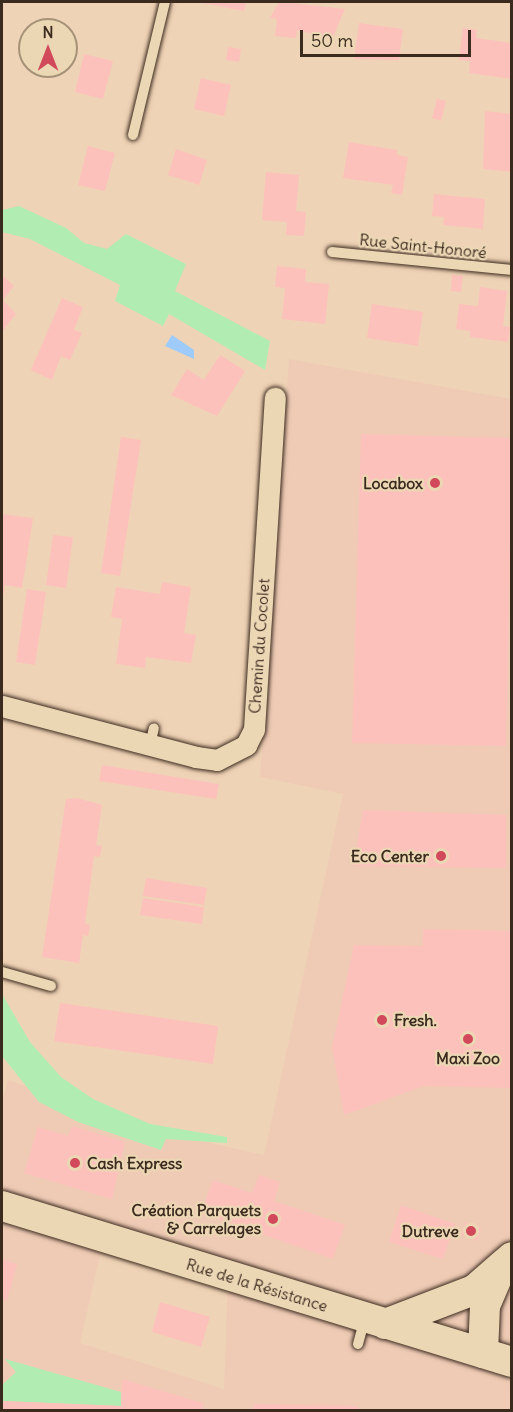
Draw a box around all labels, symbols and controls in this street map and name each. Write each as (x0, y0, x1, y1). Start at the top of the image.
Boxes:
north arrow (18, 18, 78, 78)
scale bar (303, 18, 474, 56)
text: N (42, 22, 54, 42)
text: 50 m (311, 29, 353, 52)
street label: Rue Saint-Honoré (358, 230, 488, 262)
place label: Locabox (363, 473, 423, 493)
marker: Locabox (428, 476, 442, 490)
street label: Chemin du Cocolet (245, 578, 273, 714)
place label: Eco Center (351, 846, 429, 866)
marker: Eco Center (434, 849, 448, 863)
place label: Fresh. (394, 1010, 437, 1030)
marker: Fresh. (375, 1013, 389, 1027)
marker: Maxi Zoo (461, 1032, 475, 1046)
place label: Maxi Zoo (436, 1048, 500, 1068)
place label: Cash Express (87, 1153, 182, 1173)
marker: Cash Express (68, 1156, 82, 1170)
place label: Création Parquets & Carrelages (132, 1200, 261, 1238)
marker: Création Parquets & Carrelages (266, 1212, 280, 1226)
place label: Dutreve (402, 1221, 459, 1241)
marker: Dutreve (464, 1224, 478, 1238)
street label: Rue de la Résistance (184, 1254, 330, 1316)

